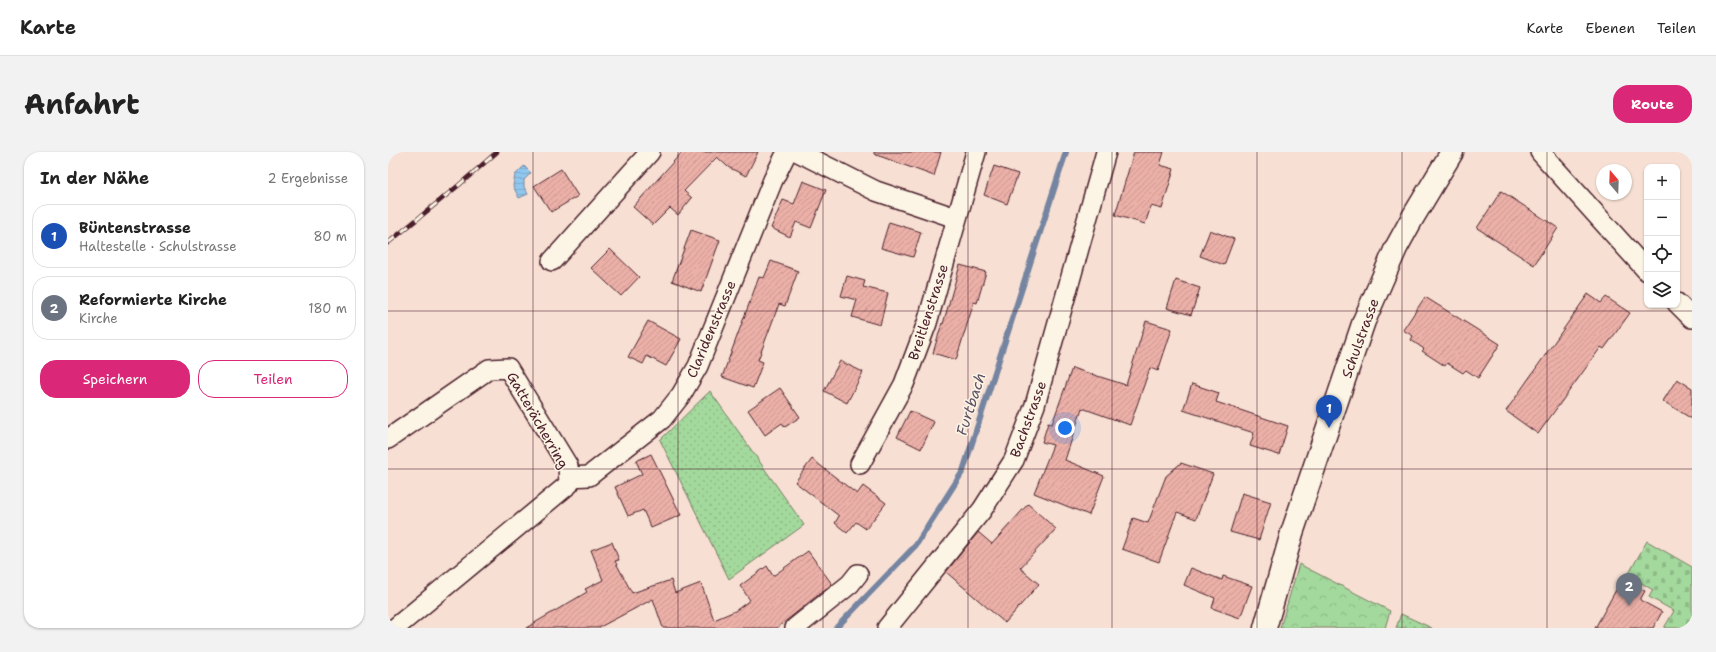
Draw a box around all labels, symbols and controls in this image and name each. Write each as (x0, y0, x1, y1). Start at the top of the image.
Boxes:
text: Karte (20, 15, 76, 40)
text: Karte (1527, 19, 1564, 37)
text: Ebenen (1586, 19, 1635, 37)
text: Teilen (1657, 19, 1696, 37)
text: Anfahrt (24, 85, 140, 123)
button: Route (1613, 85, 1692, 123)
north arrow (1596, 164, 1632, 200)
map controls (1644, 164, 1680, 308)
button: + (1644, 164, 1680, 200)
text: In der Nähe (40, 167, 149, 189)
text: 2 Ergebnisse (268, 170, 348, 187)
button: − (1644, 200, 1680, 236)
text: Büntenstrasse (79, 218, 191, 238)
text: 1 (51, 228, 57, 245)
text: 80 m (313, 228, 347, 245)
button: locate (1644, 236, 1680, 272)
text: Haltestelle · Schulstrasse (79, 238, 237, 255)
street label: Breitlenstrasse (904, 262, 952, 362)
button: layers (1644, 272, 1680, 308)
street label: Claridenstrasse (682, 277, 740, 381)
text: Reformierte Kirche (79, 290, 227, 310)
street label: Schulstrasse (1337, 296, 1383, 380)
text: 2 (49, 300, 59, 317)
text: 180 m (308, 300, 347, 317)
text: Kirche (79, 310, 118, 327)
button: Speichern (40, 360, 190, 398)
button: Teilen (198, 360, 348, 398)
street label: Gatterächerring (503, 368, 573, 472)
water label: Furtbach (951, 370, 991, 438)
street label: Bachstrasse (1006, 378, 1050, 460)
pin: 1 (1316, 395, 1342, 428)
your location (1055, 418, 1075, 438)
pin: 2 (1616, 573, 1642, 606)

